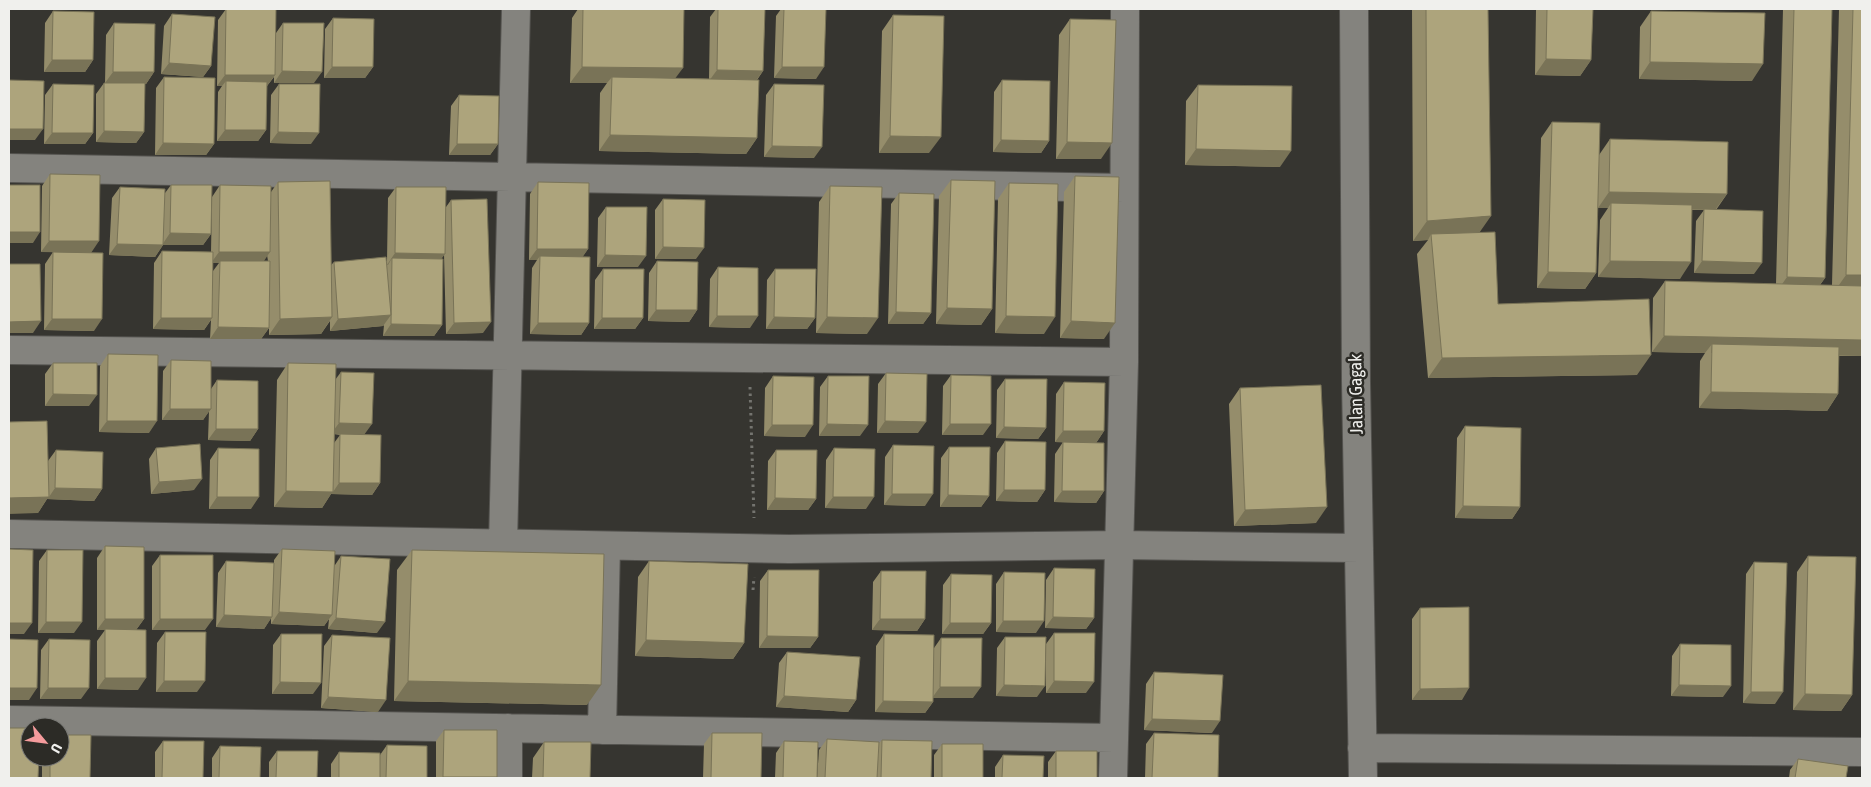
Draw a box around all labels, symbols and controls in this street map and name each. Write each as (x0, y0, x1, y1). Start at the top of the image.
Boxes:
street label: Jalan Gagak (1344, 354, 1367, 434)
north arrow (20, 717, 70, 767)
text: U (47, 741, 65, 756)

